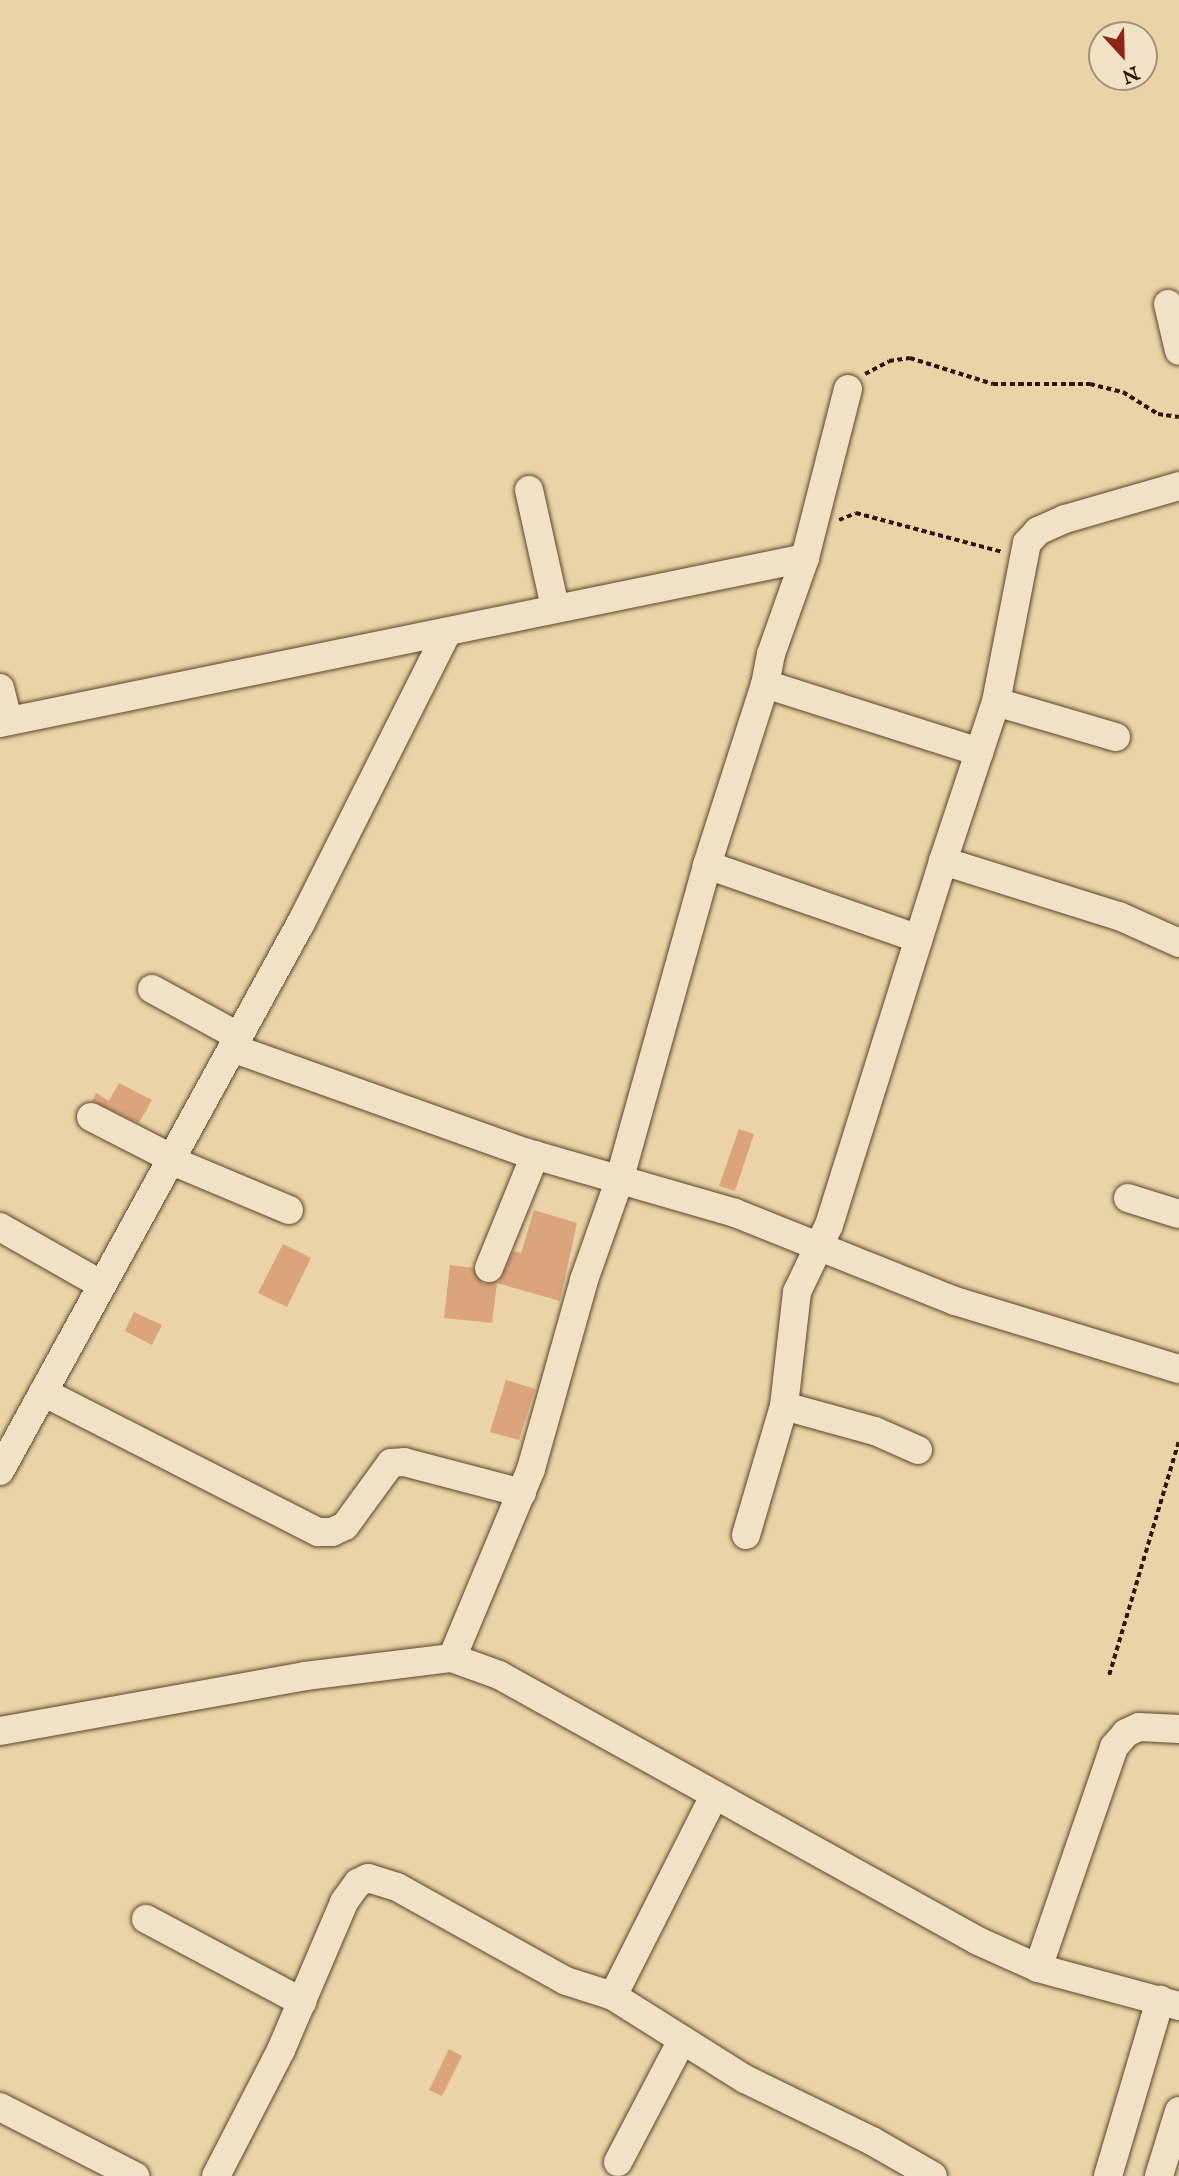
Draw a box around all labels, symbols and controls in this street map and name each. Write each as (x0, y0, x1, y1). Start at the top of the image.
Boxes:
north arrow (1088, 21, 1158, 91)
text: N (1118, 59, 1142, 88)

